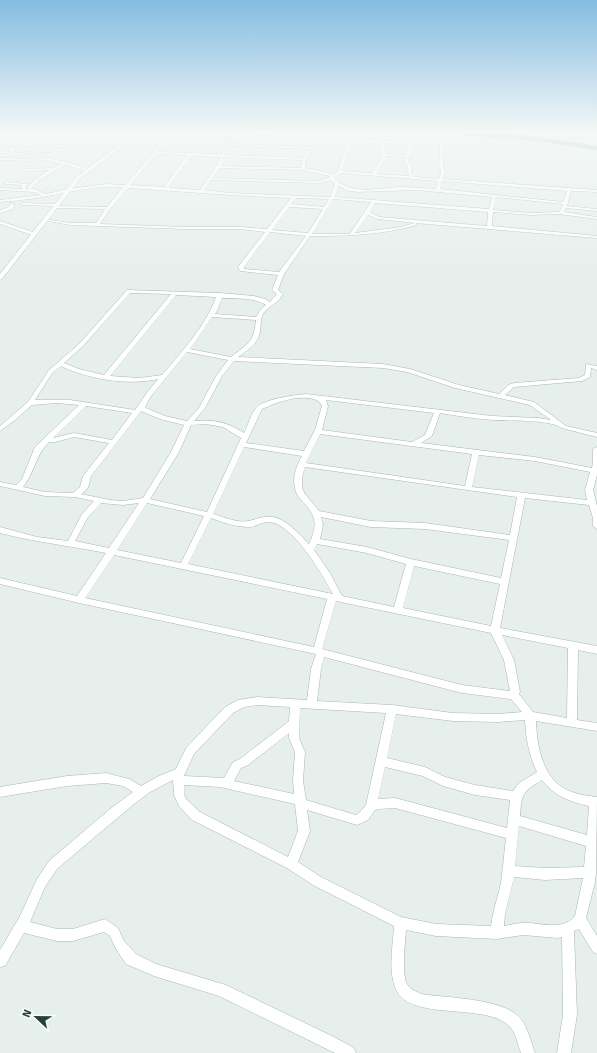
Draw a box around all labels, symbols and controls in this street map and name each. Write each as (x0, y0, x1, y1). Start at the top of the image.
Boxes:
north arrow (16, 997, 56, 1037)
text: N (20, 1008, 35, 1019)

